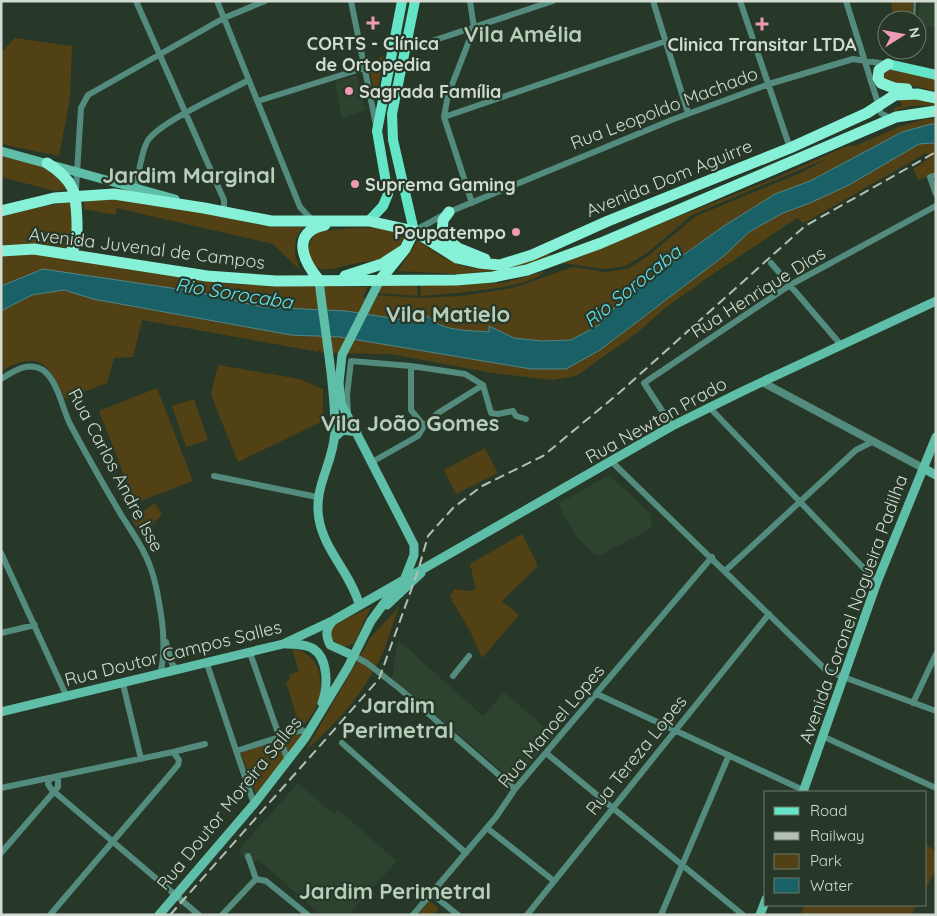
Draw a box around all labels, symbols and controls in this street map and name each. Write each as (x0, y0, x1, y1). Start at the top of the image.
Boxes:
north arrow (877, 10, 927, 60)
marker: CORTS - Clínica de Ortopedia (366, 16, 380, 30)
marker: Clinica Transitar LTDA (755, 17, 769, 31)
district label: Vila Amélia (464, 20, 582, 48)
text: N (905, 26, 925, 39)
place label: CORTS - Clínica de Ortopedia (307, 32, 439, 76)
place label: Clinica Transitar LTDA (667, 33, 857, 56)
street label: Rua Leopoldo Machado (567, 62, 761, 154)
place label: Sagrada Família (359, 80, 501, 103)
marker: Sagrada Família (343, 85, 355, 97)
street label: Avenida Dom Aguirre (582, 134, 756, 222)
district label: Jardim Marginal (102, 161, 276, 189)
place label: Suprema Gaming (365, 173, 516, 196)
marker: Suprema Gaming (349, 178, 361, 190)
place label: Poupatempo (394, 221, 506, 244)
street label: Avenida Juvenal de Campos (28, 222, 266, 274)
marker: Poupatempo (510, 226, 522, 238)
water label: Rio Sorocaba (578, 238, 687, 333)
street label: Rua Henrique Dias (686, 241, 830, 343)
water label: Rio Sorocaba (174, 272, 296, 314)
district label: Vila Matielo (386, 300, 510, 328)
street label: Rua Newton Prado (581, 372, 731, 468)
street label: Rua Carlos Andre Isse (63, 384, 169, 556)
district label: Vila João Gomes (321, 409, 499, 437)
street label: Avenida Coronel Nogueira Padilha (793, 471, 913, 747)
street label: Rua Doutor Campos Salles (62, 615, 284, 691)
street label: Rua Manoel Lopes (493, 660, 609, 792)
street label: Rua Tereza Lopes (581, 690, 691, 820)
district label: Jardim Perimetral (342, 691, 454, 744)
street label: Rua Doutor Moreira Salles (152, 711, 306, 895)
legend (764, 791, 927, 906)
text: Road (810, 801, 847, 820)
text: Railway (810, 826, 865, 845)
text: Park (810, 851, 842, 870)
text: Water (810, 876, 853, 895)
district label: Jardim Perimetral (299, 877, 491, 905)

